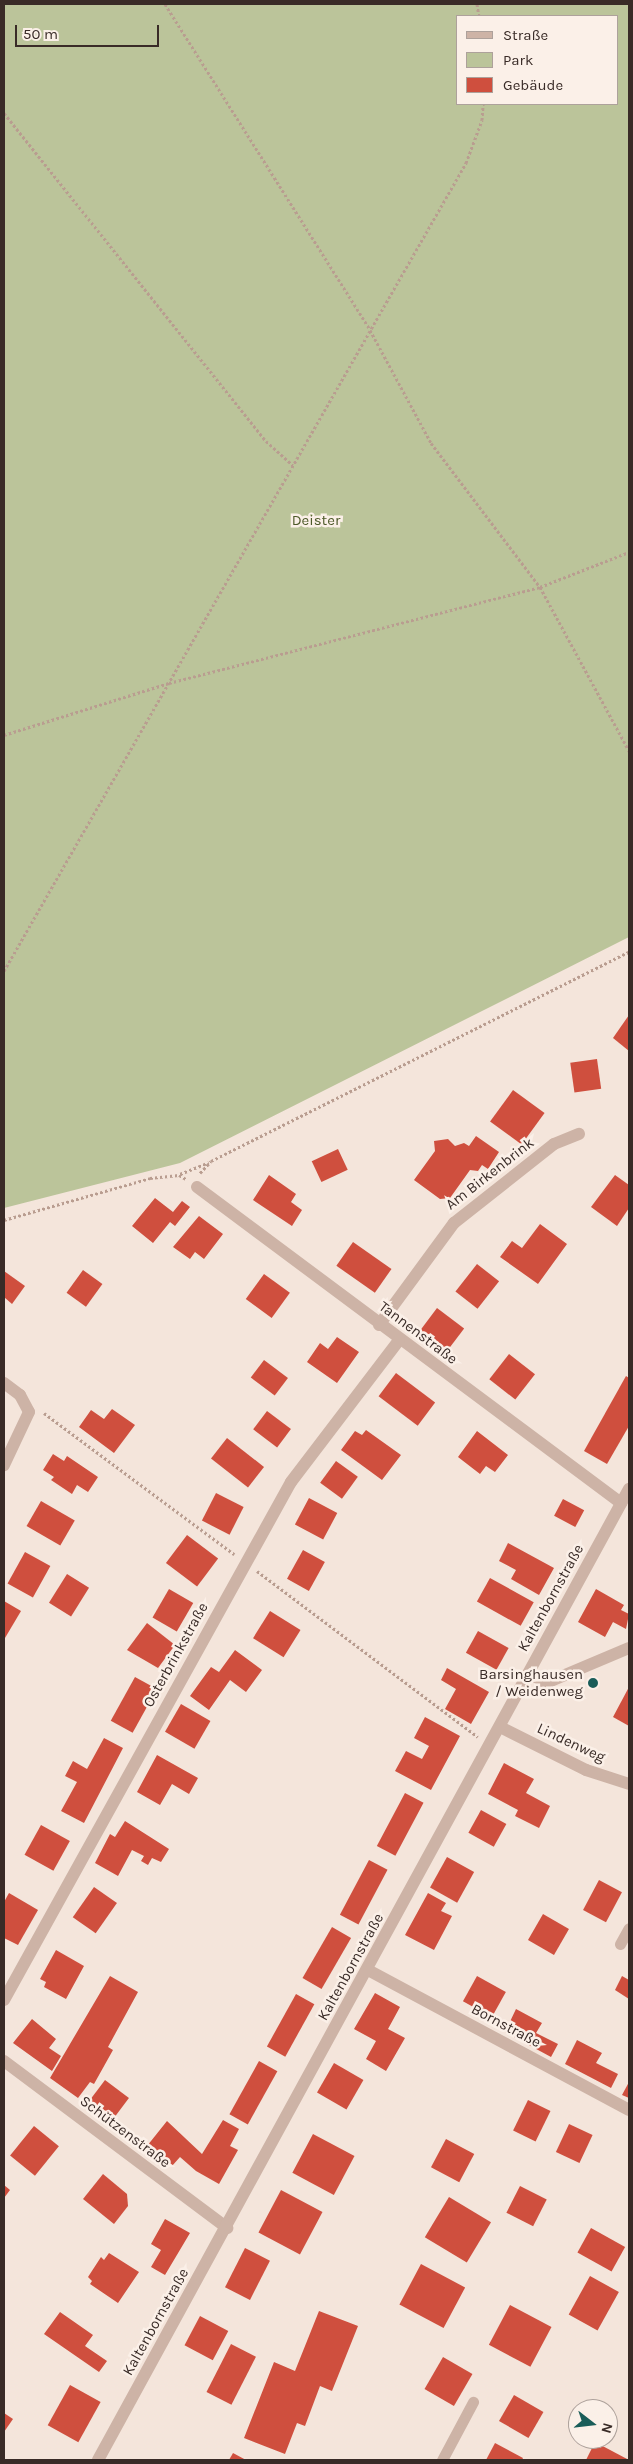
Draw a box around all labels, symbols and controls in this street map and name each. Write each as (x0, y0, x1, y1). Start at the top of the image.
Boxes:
scale bar (18, 15, 161, 47)
legend (456, 15, 618, 105)
text: 50 m (23, 25, 58, 43)
text: Straße (503, 26, 548, 44)
text: Park (503, 51, 533, 69)
text: Gebäude (503, 76, 563, 94)
park label: Deister (292, 512, 340, 530)
street label: Am Birkenbrink (442, 1134, 538, 1214)
street label: Tannenstraße (375, 1298, 461, 1368)
street label: Kaltenbornstraße (514, 1541, 588, 1655)
street label: Osterbrinkstraße (140, 1600, 212, 1710)
place label: Barsinghausen / Weidenweg (479, 1665, 583, 1700)
marker: Barsinghausen / Weidenweg (587, 1677, 599, 1689)
street label: Lindenweg (534, 1719, 608, 1767)
street label: Kaltenbornstraße (314, 1910, 388, 2024)
street label: Bornstraße (468, 2000, 544, 2052)
street label: Schützenstraße (76, 2092, 174, 2172)
street label: Kaltenbornstraße (119, 2265, 193, 2379)
north arrow (568, 2399, 618, 2449)
text: N (597, 2421, 616, 2435)

